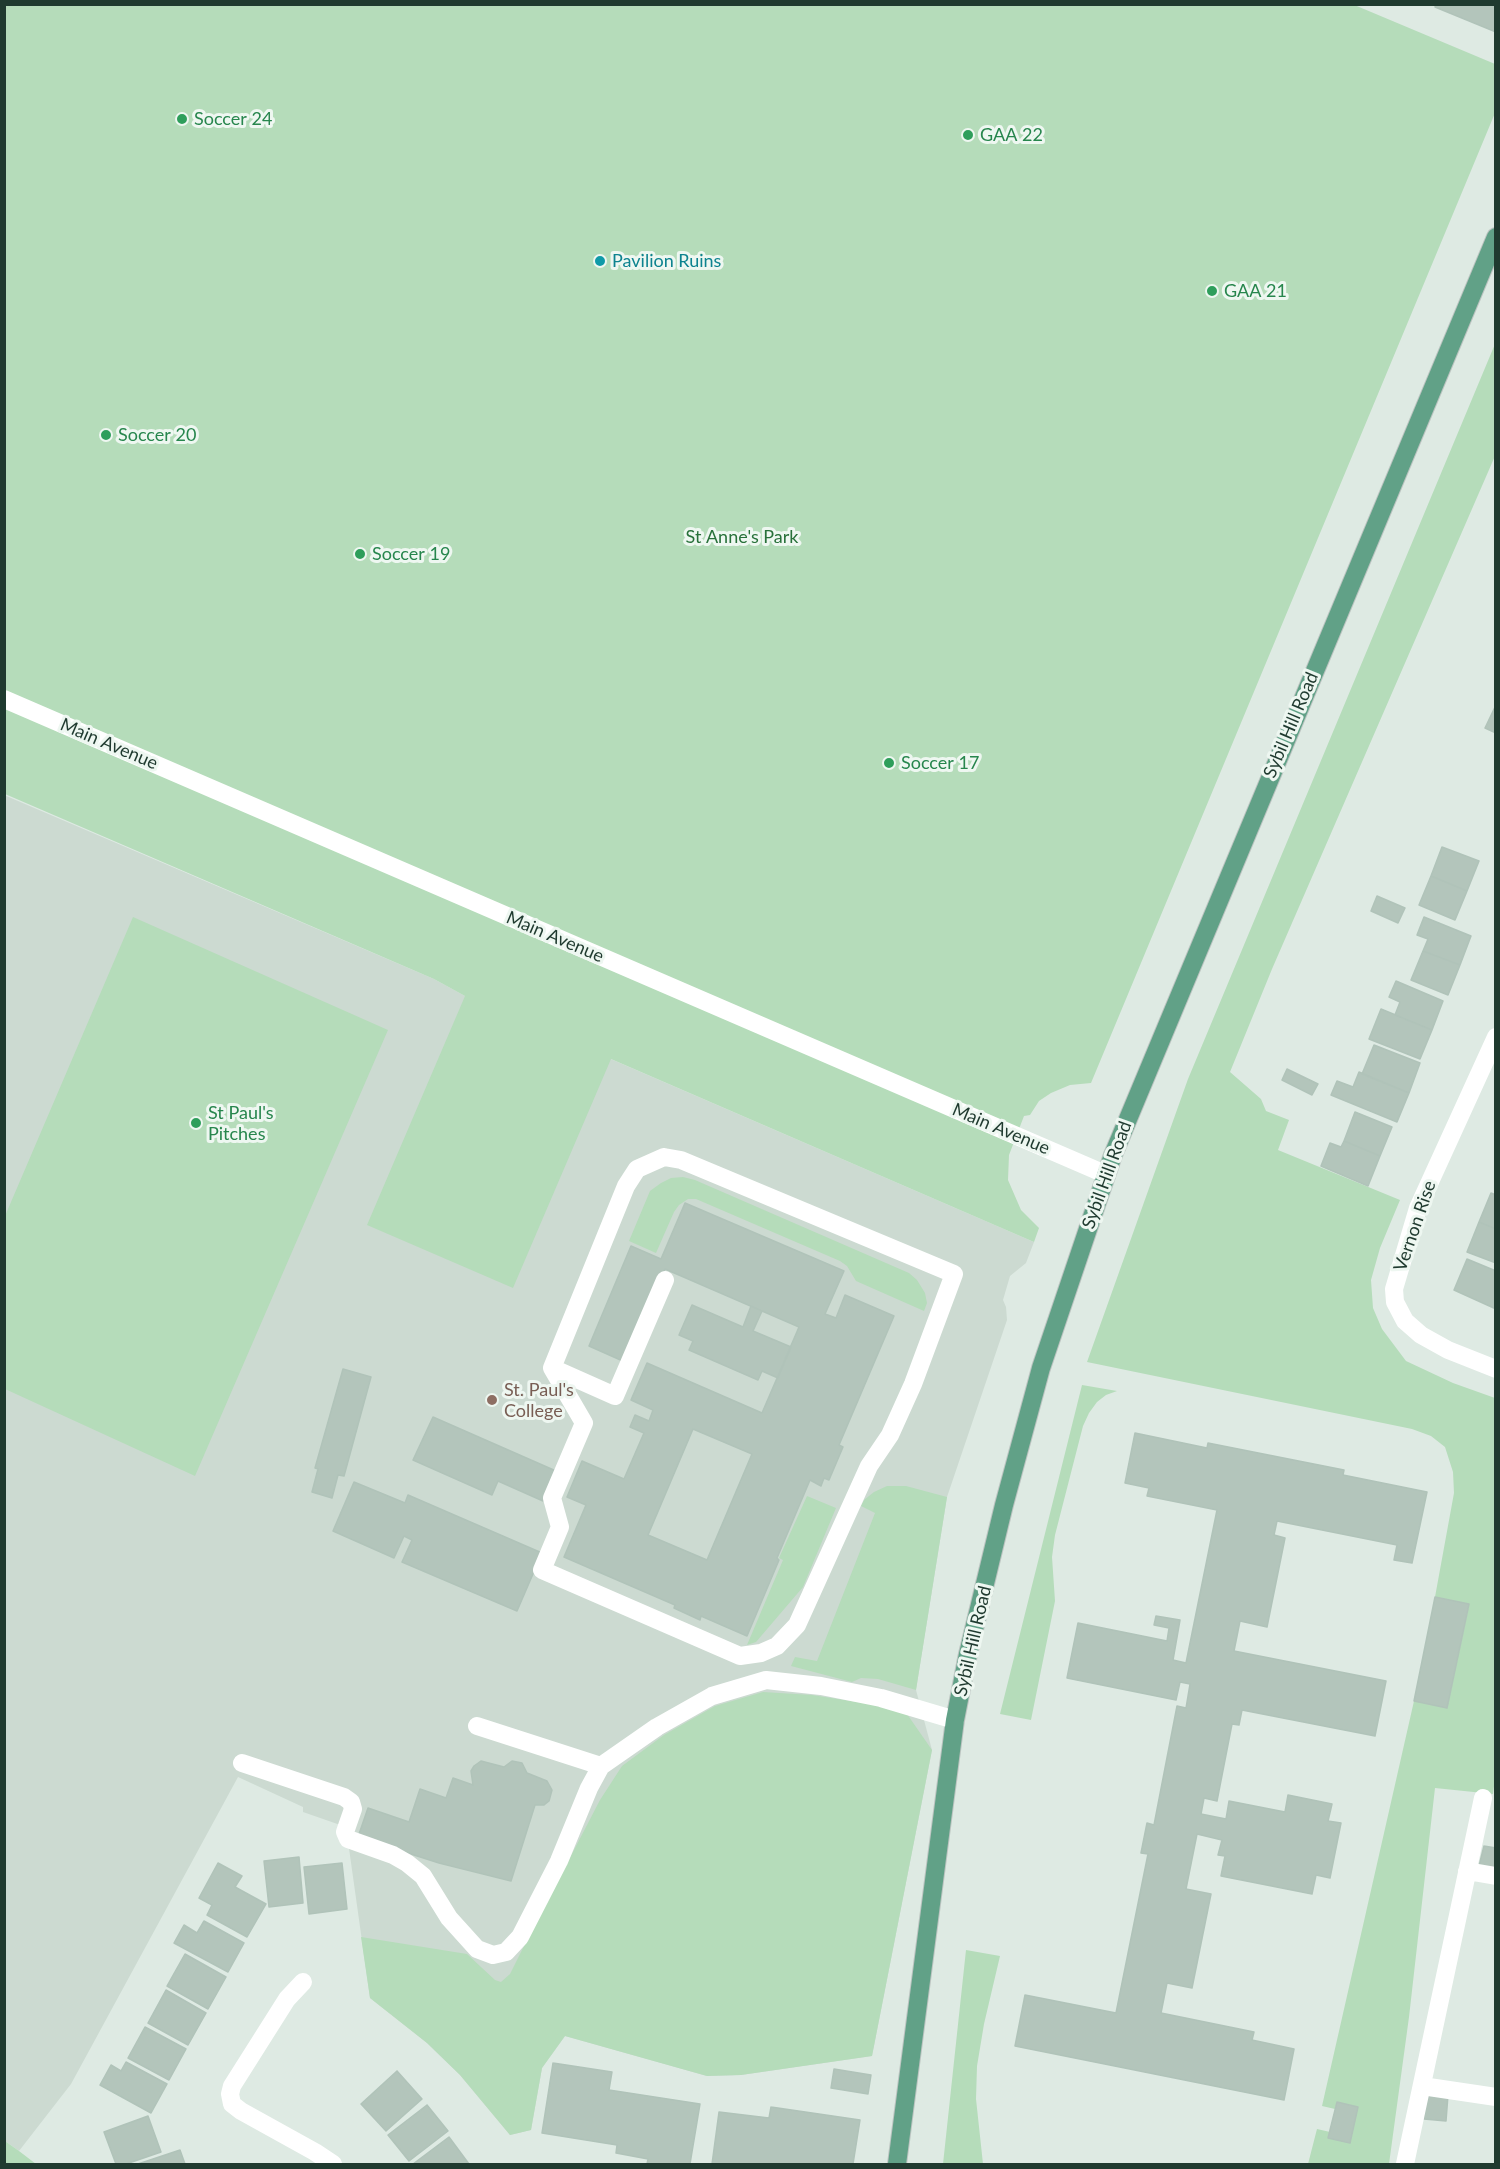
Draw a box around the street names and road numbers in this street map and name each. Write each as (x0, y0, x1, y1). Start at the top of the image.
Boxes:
street label: Sybil Hill Road (1259, 669, 1323, 781)
street label: Main Avenue (57, 714, 161, 774)
street label: Main Avenue (503, 907, 607, 967)
street label: Main Avenue (949, 1099, 1053, 1159)
street label: Sybil Hill Road (1078, 1118, 1136, 1232)
street label: Vernon Rise (1389, 1178, 1441, 1274)
street label: Sybil Hill Road (950, 1584, 996, 1698)

